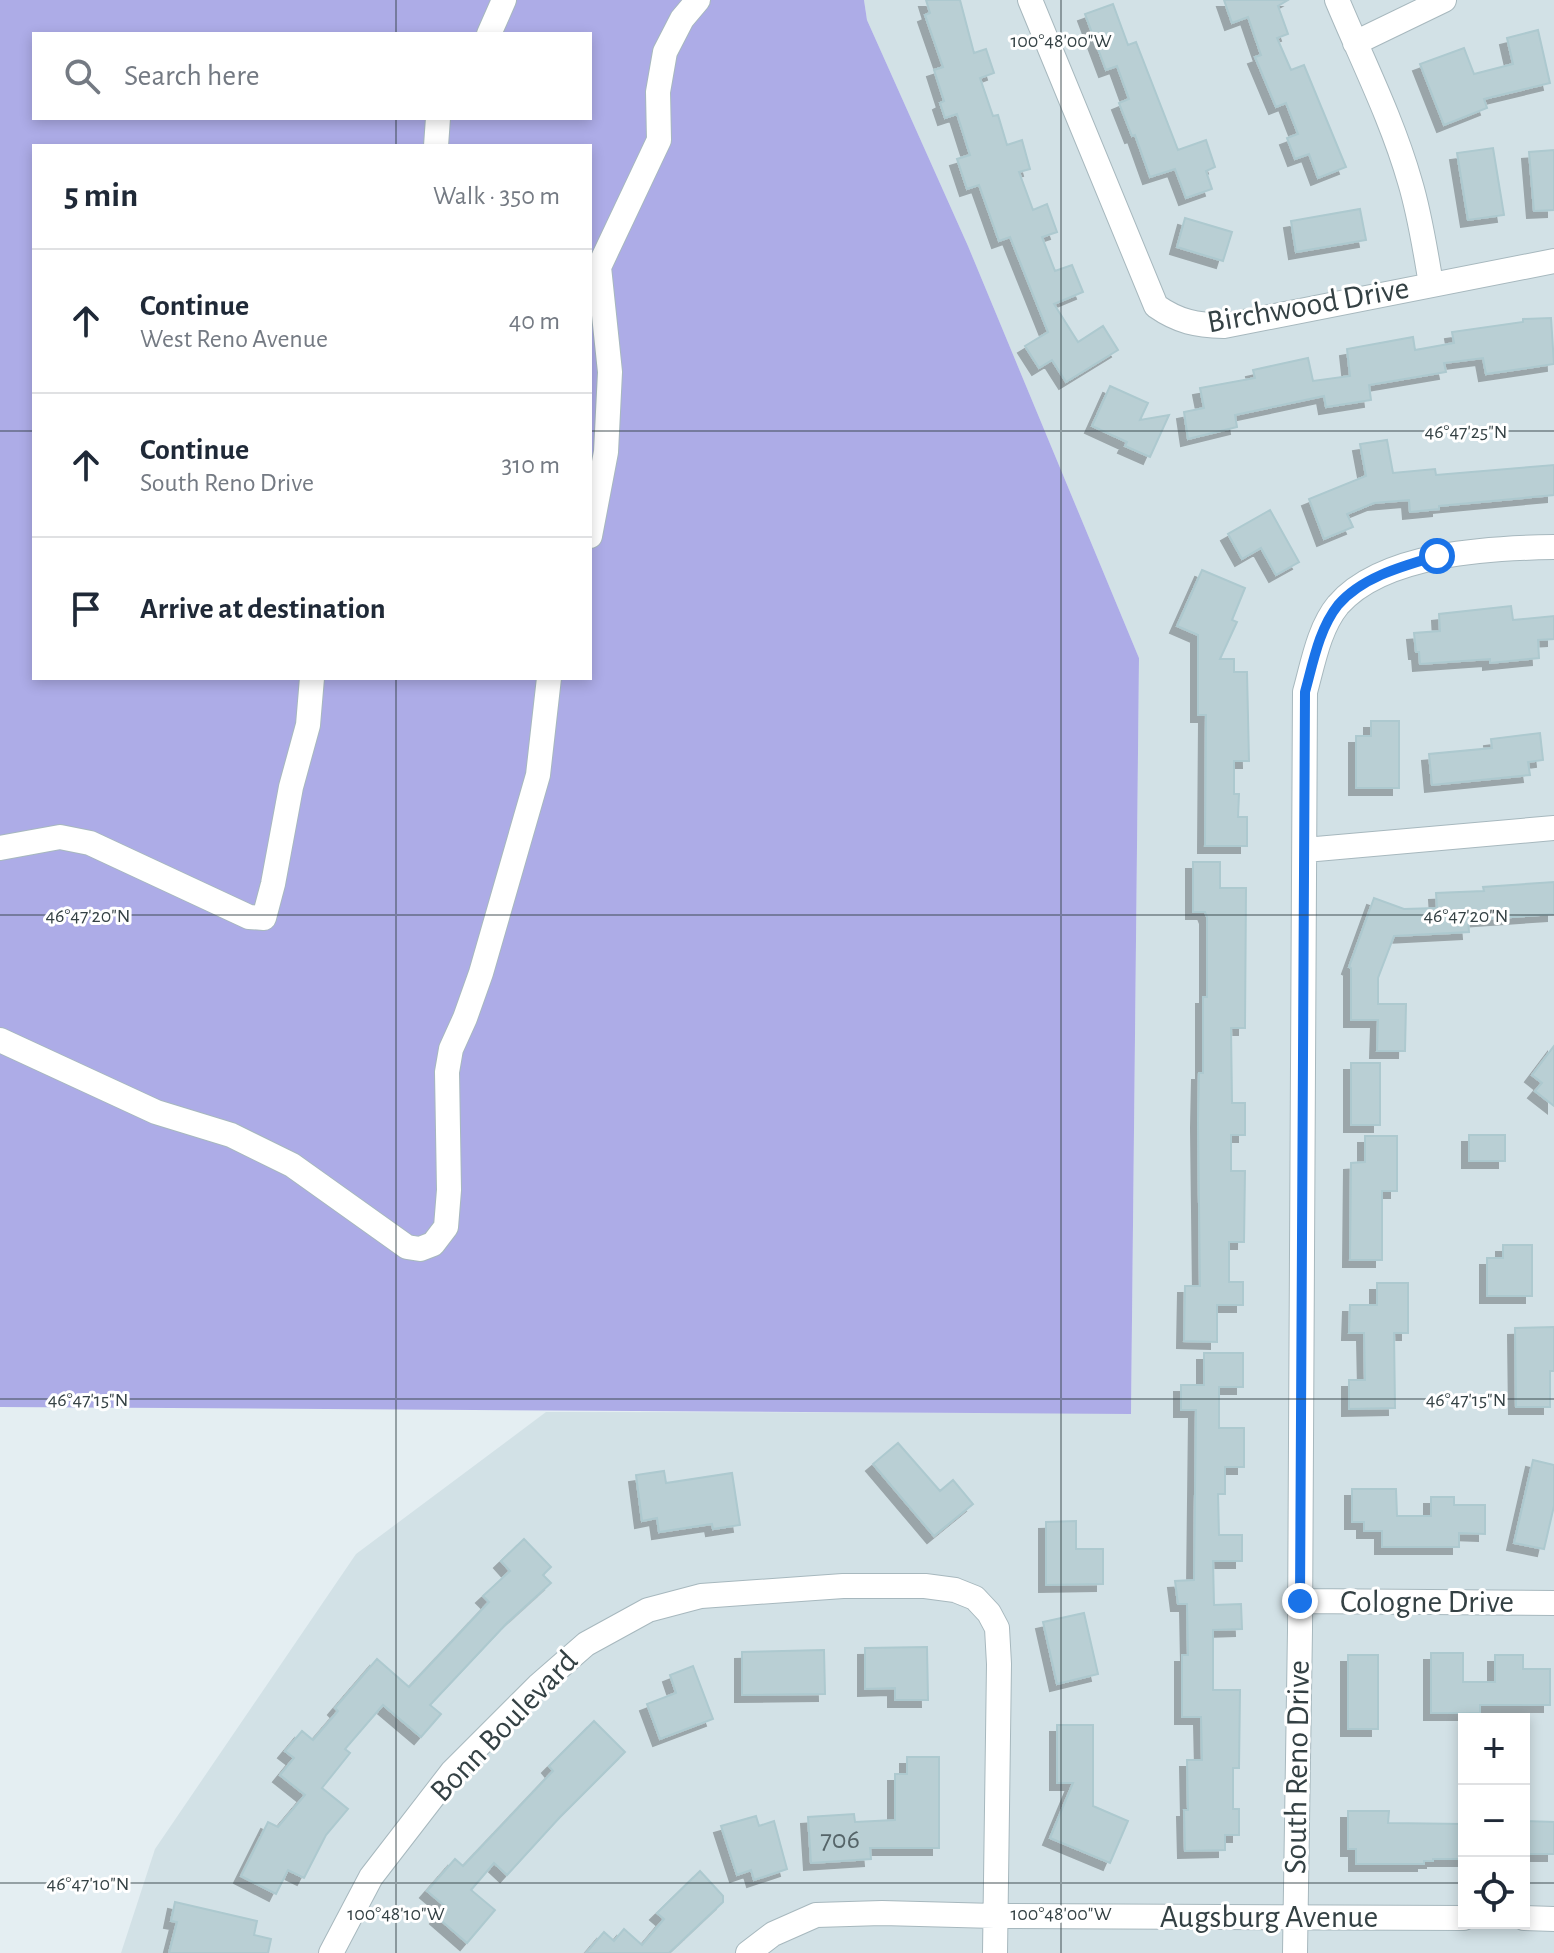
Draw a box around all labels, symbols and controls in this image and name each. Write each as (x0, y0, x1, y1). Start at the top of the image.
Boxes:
text: 100°48'00"W (1010, 31, 1112, 51)
search box (32, 32, 592, 120)
icon: search (60, 54, 104, 98)
text: Search here (124, 61, 260, 91)
text: 5 min (64, 179, 138, 213)
text: Walk · 350 m (433, 183, 560, 209)
street label: Birchwood Drive (1205, 271, 1411, 339)
text: Continue (140, 291, 249, 321)
icon: ahead (64, 299, 108, 343)
text: 40 m (509, 308, 560, 334)
text: West Reno Avenue (140, 326, 328, 352)
text: 46°47'25"N (1425, 422, 1507, 442)
text: Continue (140, 435, 249, 465)
icon: ahead (64, 443, 108, 487)
text: 310 m (502, 452, 560, 478)
text: South Reno Drive (140, 470, 314, 496)
route start (1419, 538, 1455, 574)
icon: arrive (64, 587, 108, 631)
text: Arrive at destination (140, 594, 386, 624)
text: 46°47'20"N (45, 906, 131, 926)
text: 46°47'20"N (1423, 906, 1509, 926)
text: 46°47'15"N (48, 1390, 128, 1410)
text: 46°47'15"N (1426, 1390, 1506, 1410)
route end (1282, 1583, 1318, 1619)
street label: Cologne Drive (1340, 1586, 1514, 1618)
street label: Bonn Boulevard (424, 1644, 584, 1808)
street label: South Reno Drive (1279, 1660, 1315, 1874)
map controls (1458, 1713, 1530, 1929)
button: + (1458, 1713, 1530, 1785)
button: − (1458, 1785, 1530, 1857)
house number: 706 (820, 1826, 860, 1854)
button: locate (1458, 1857, 1530, 1929)
text: 46°47'10"N (47, 1874, 129, 1894)
street label: Augsburg Avenue (1160, 1901, 1378, 1933)
text: 100°48'10"W (347, 1904, 445, 1924)
text: 100°48'00"W (1010, 1904, 1112, 1924)

